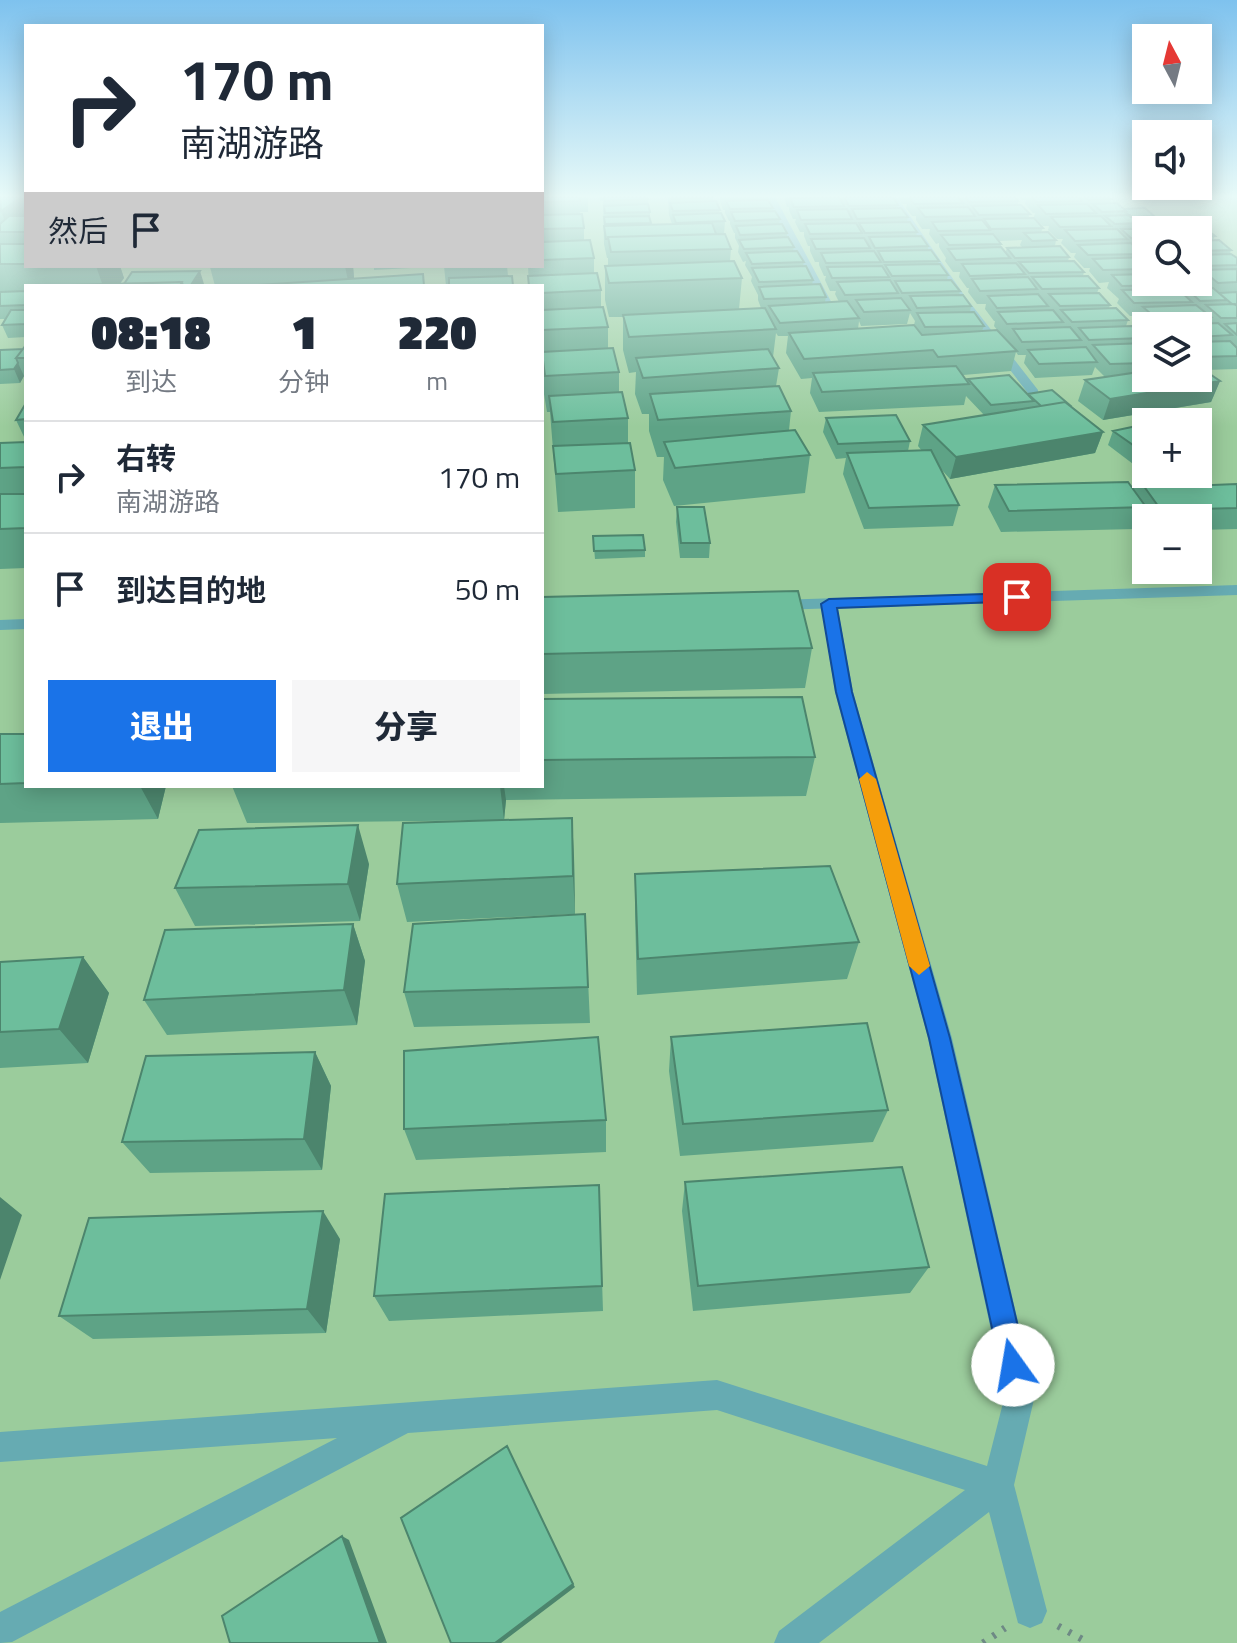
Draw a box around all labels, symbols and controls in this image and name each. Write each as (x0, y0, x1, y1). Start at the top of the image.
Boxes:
north arrow (1132, 24, 1212, 104)
map controls (1132, 24, 1212, 584)
text: 170 m (180, 37, 333, 122)
icon: right (48, 56, 152, 160)
text: 南湖游路 (180, 115, 324, 170)
button: sound (1132, 120, 1212, 200)
text: 然后 (48, 208, 108, 254)
icon: arrive (124, 208, 168, 252)
button: search (1132, 216, 1212, 296)
text: 08:18 (91, 295, 211, 368)
text: 1 (291, 295, 317, 368)
text: 220 (397, 295, 477, 368)
button: layers (1132, 312, 1212, 392)
text: m (426, 361, 448, 400)
text: 到达 (125, 362, 177, 401)
text: 分钟 (278, 362, 330, 401)
button: + (1132, 408, 1212, 488)
text: 右转 (116, 435, 176, 481)
text: 170 m (438, 454, 520, 500)
icon: right (48, 455, 92, 499)
text: 南湖游路 (116, 482, 220, 521)
button: − (1132, 504, 1212, 584)
pin (983, 563, 1051, 631)
text: 50 m (455, 566, 520, 612)
icon: arrive (48, 567, 92, 611)
text: 到达目的地 (116, 567, 266, 613)
icon: arrive (995, 575, 1039, 619)
button: 退出 (48, 680, 276, 772)
button: 分享 (292, 680, 520, 772)
position arrow (971, 1323, 1055, 1407)

